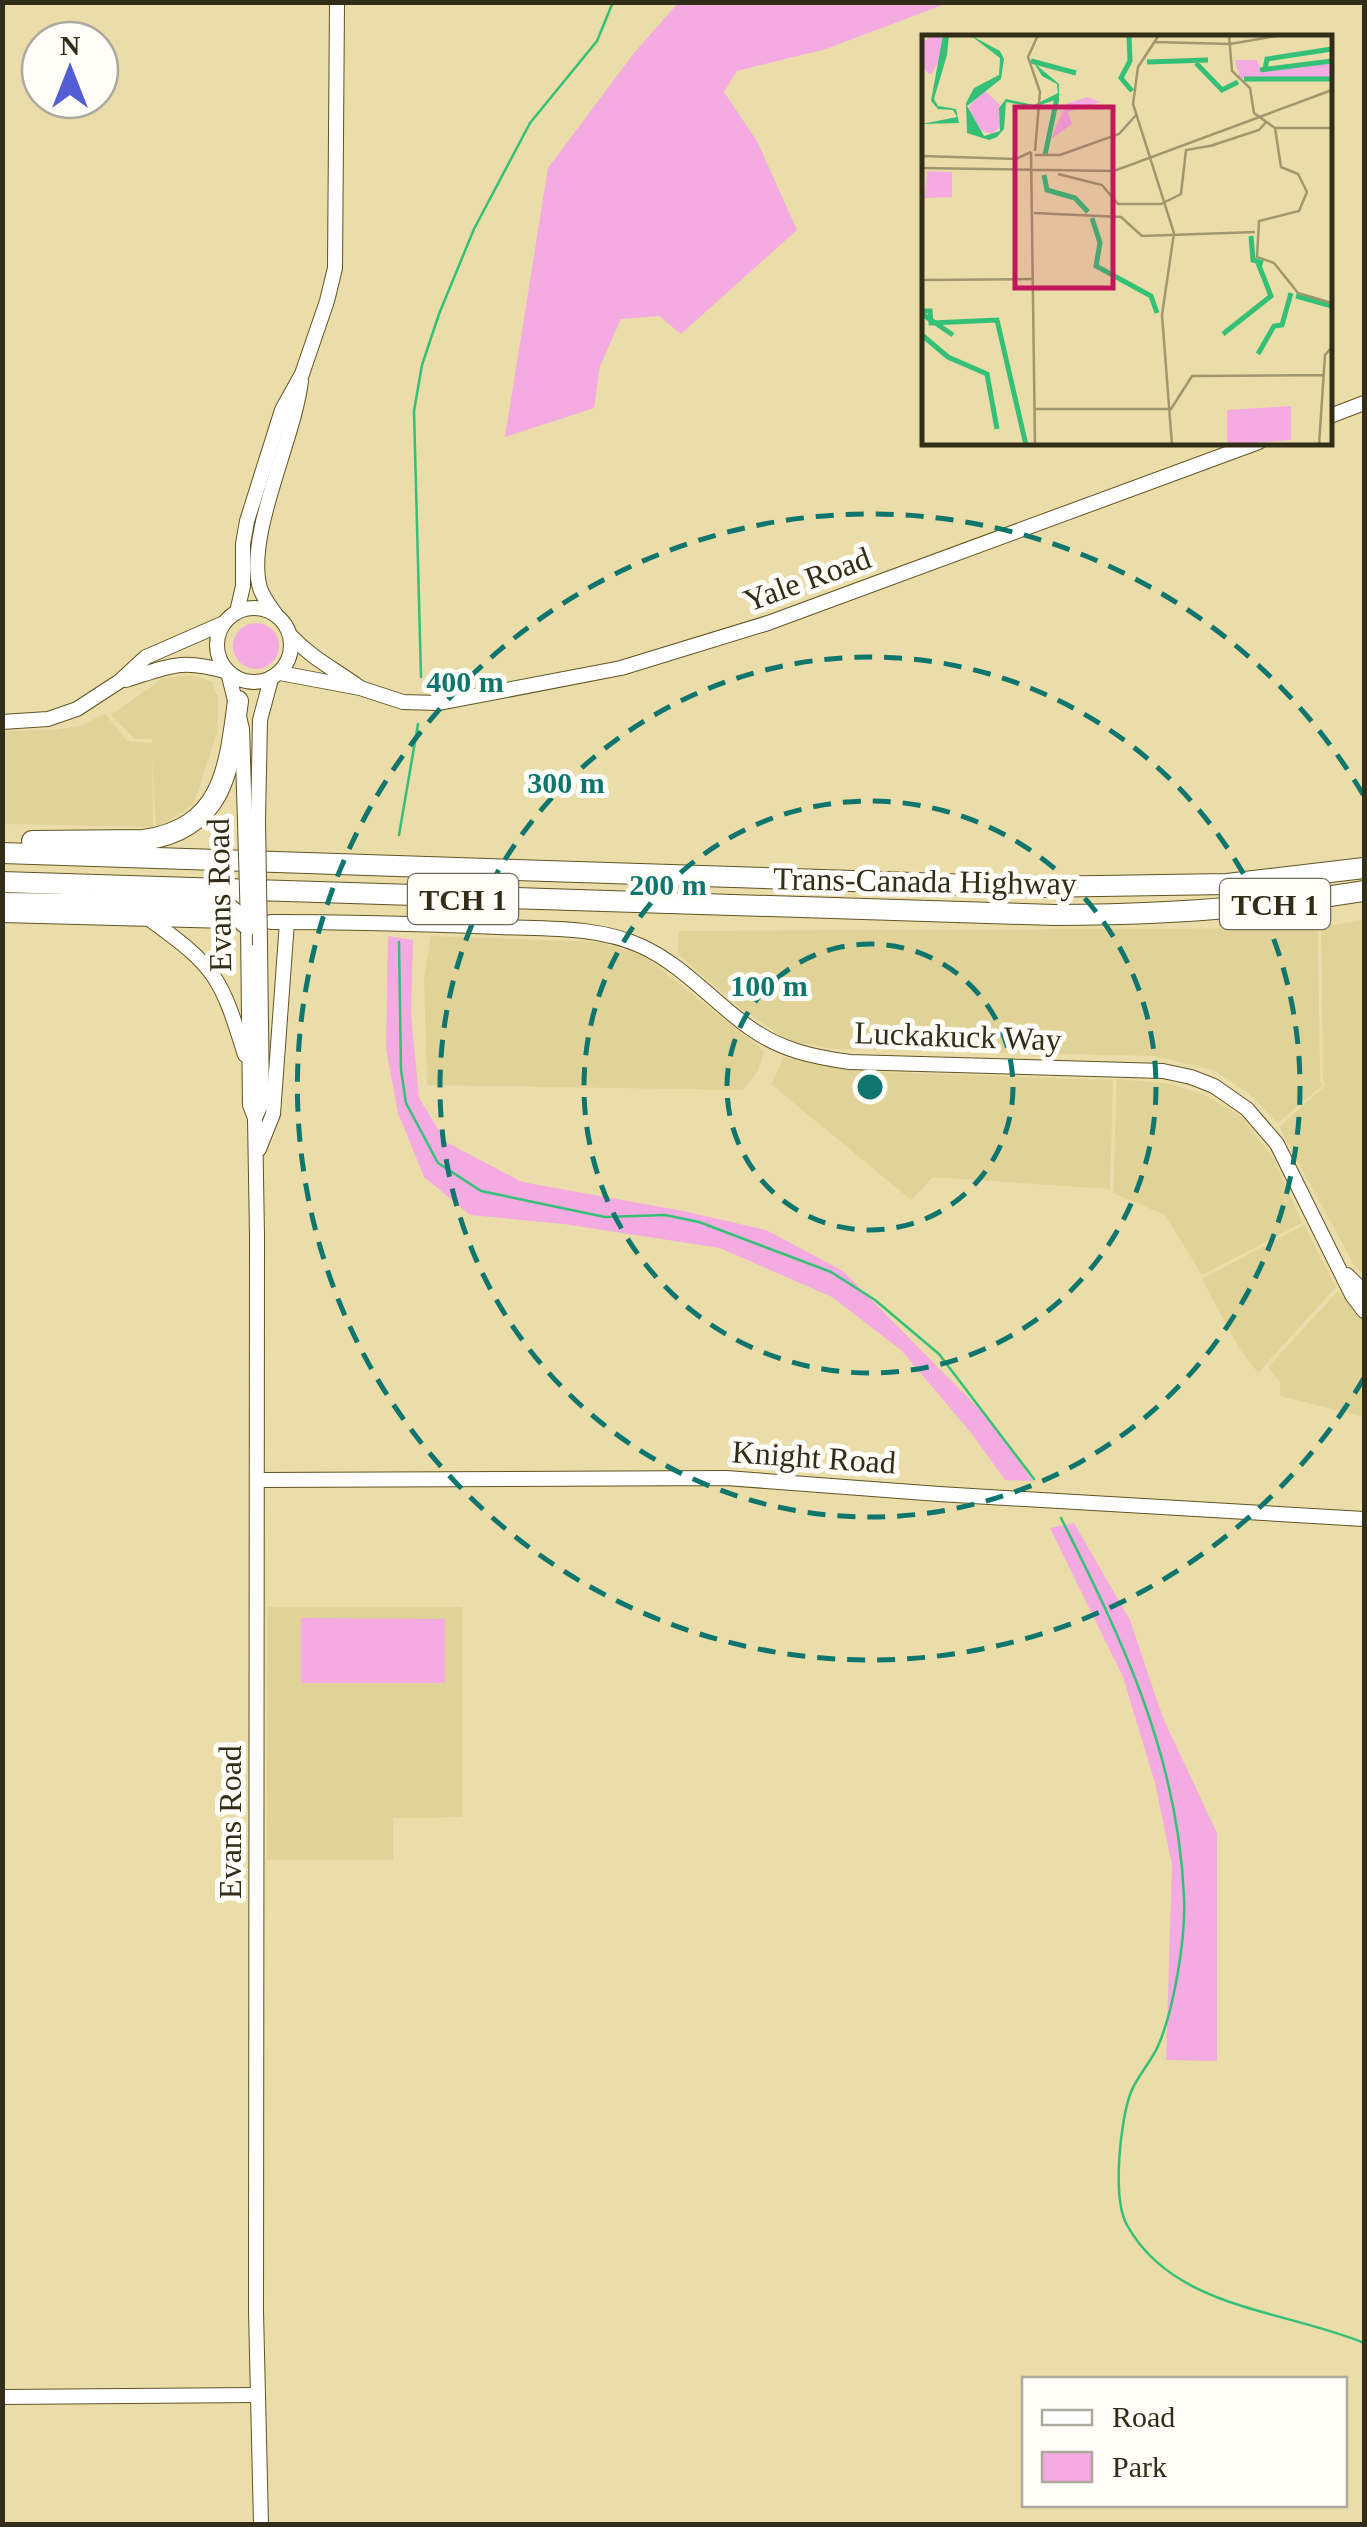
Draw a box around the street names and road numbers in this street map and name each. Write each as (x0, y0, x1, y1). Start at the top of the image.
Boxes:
street label: Yale Road (738, 539, 876, 619)
street label: Evans Road (200, 818, 238, 972)
street label: Trans-Canada Highway (773, 860, 1077, 902)
road number: TCH 1 (408, 874, 518, 924)
road number: TCH 1 (1220, 879, 1330, 929)
street label: Luckakuck Way (854, 1014, 1062, 1058)
street label: Knight Road (731, 1433, 897, 1481)
street label: Evans Road (212, 1745, 248, 1899)

